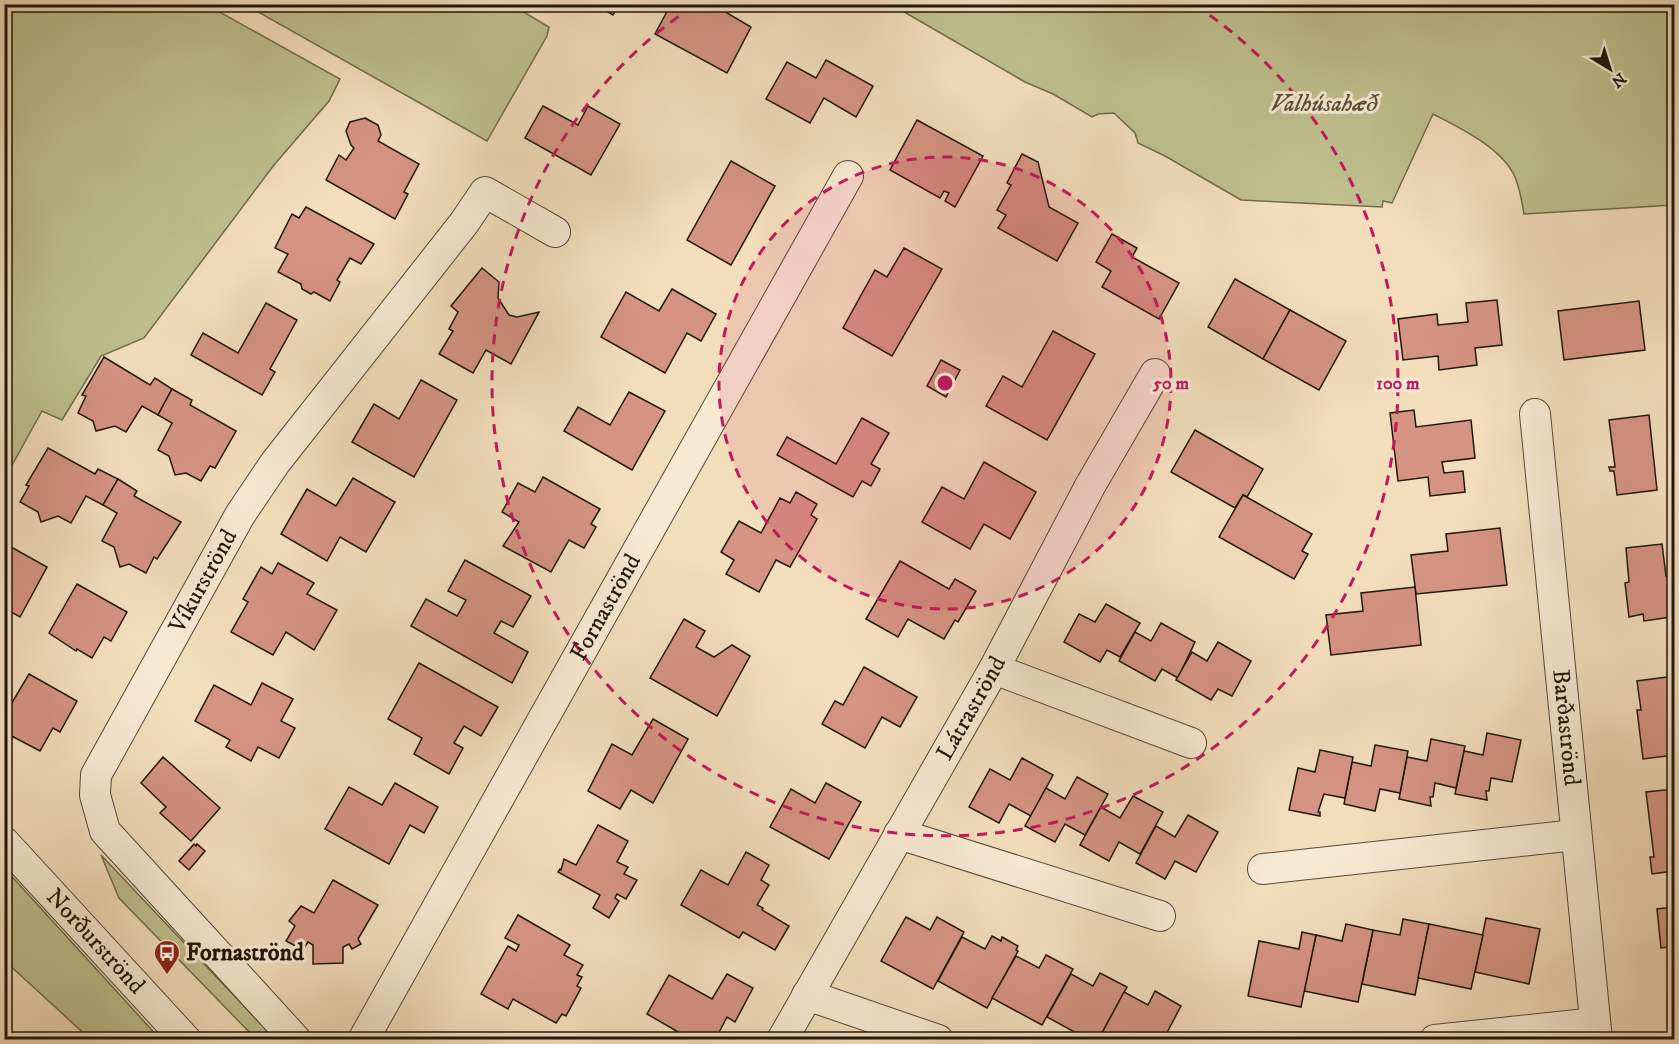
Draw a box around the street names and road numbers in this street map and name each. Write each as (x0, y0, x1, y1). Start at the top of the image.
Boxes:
street label: Víkurströnd (162, 524, 244, 639)
street label: Fornaströnd (564, 549, 648, 666)
street label: Látraströnd (930, 651, 1013, 766)
street label: Barðaströnd (1545, 668, 1587, 787)
street label: Norðurströnd (39, 882, 151, 1000)

